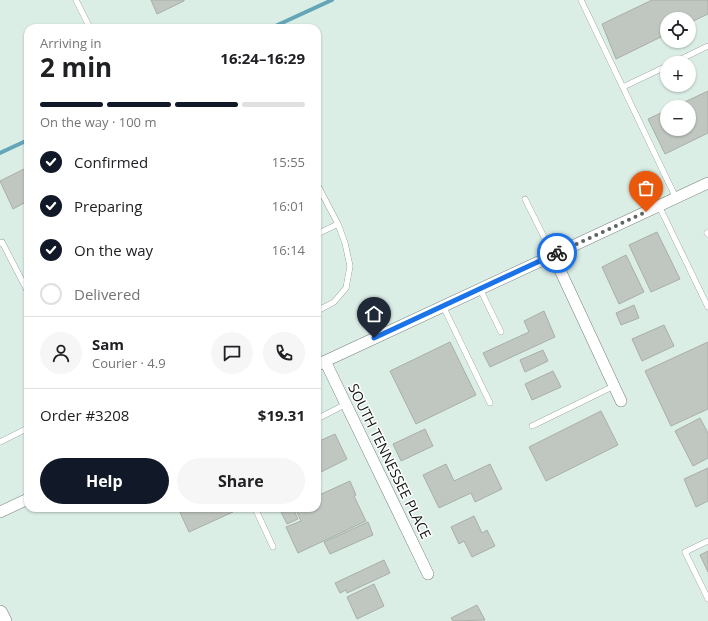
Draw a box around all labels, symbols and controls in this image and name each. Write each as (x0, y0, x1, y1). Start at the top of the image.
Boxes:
map controls (660, 12, 696, 136)
button: locate (660, 12, 696, 48)
text: Arriving in (40, 34, 102, 52)
text: 16:24–16:29 (220, 48, 305, 68)
text: 2 min (40, 49, 112, 85)
button: + (660, 56, 696, 92)
button: − (660, 100, 696, 136)
text: On the way · 100 m (40, 113, 156, 131)
icon: check (40, 151, 62, 173)
text: Confirmed (74, 152, 148, 172)
text: 15:55 (272, 153, 305, 171)
pin (629, 171, 663, 212)
icon: bag (635, 177, 657, 199)
icon: check (40, 195, 62, 217)
text: Preparing (74, 196, 142, 216)
text: 16:01 (272, 197, 305, 215)
courier (537, 233, 577, 273)
icon: check (40, 239, 62, 261)
text: On the way (74, 240, 153, 260)
text: 16:14 (272, 241, 305, 259)
icon: bike (546, 242, 568, 264)
text: Delivered (74, 284, 141, 304)
pin (357, 297, 391, 338)
icon: home (363, 303, 385, 325)
button: person (40, 332, 82, 374)
button: chat (211, 332, 253, 374)
button: phone (263, 332, 305, 374)
text: Sam (92, 334, 124, 354)
text: Courier · 4.9 (92, 354, 166, 372)
street label: SOUTH TENNESSEE PLACE (344, 380, 436, 542)
text: Order #3208 (40, 405, 129, 425)
text: $19.31 (258, 405, 305, 425)
button: Help (40, 458, 169, 504)
button: Share (177, 458, 305, 504)

